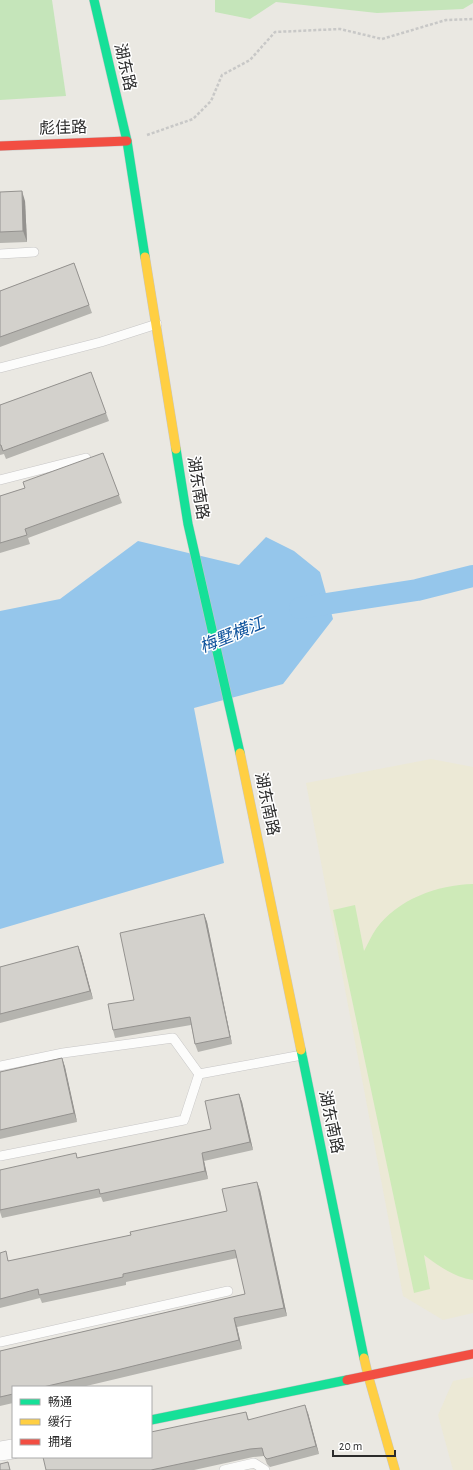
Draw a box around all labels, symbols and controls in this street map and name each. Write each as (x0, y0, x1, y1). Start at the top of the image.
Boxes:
street label: 湖东路 (112, 42, 139, 92)
street label: 彪佳路 (39, 118, 87, 137)
street label: 湖东南路 (185, 455, 212, 521)
water label: 梅墅横江 (197, 613, 269, 656)
street label: 湖东南路 (253, 771, 282, 837)
street label: 湖东南路 (317, 1089, 346, 1155)
legend (12, 1386, 152, 1458)
text: 畅通 (48, 1395, 72, 1408)
text: 缓行 (48, 1415, 72, 1428)
scale bar (333, 1432, 395, 1458)
text: 拥堵 (48, 1436, 72, 1448)
text: 20 m (339, 1440, 362, 1452)

